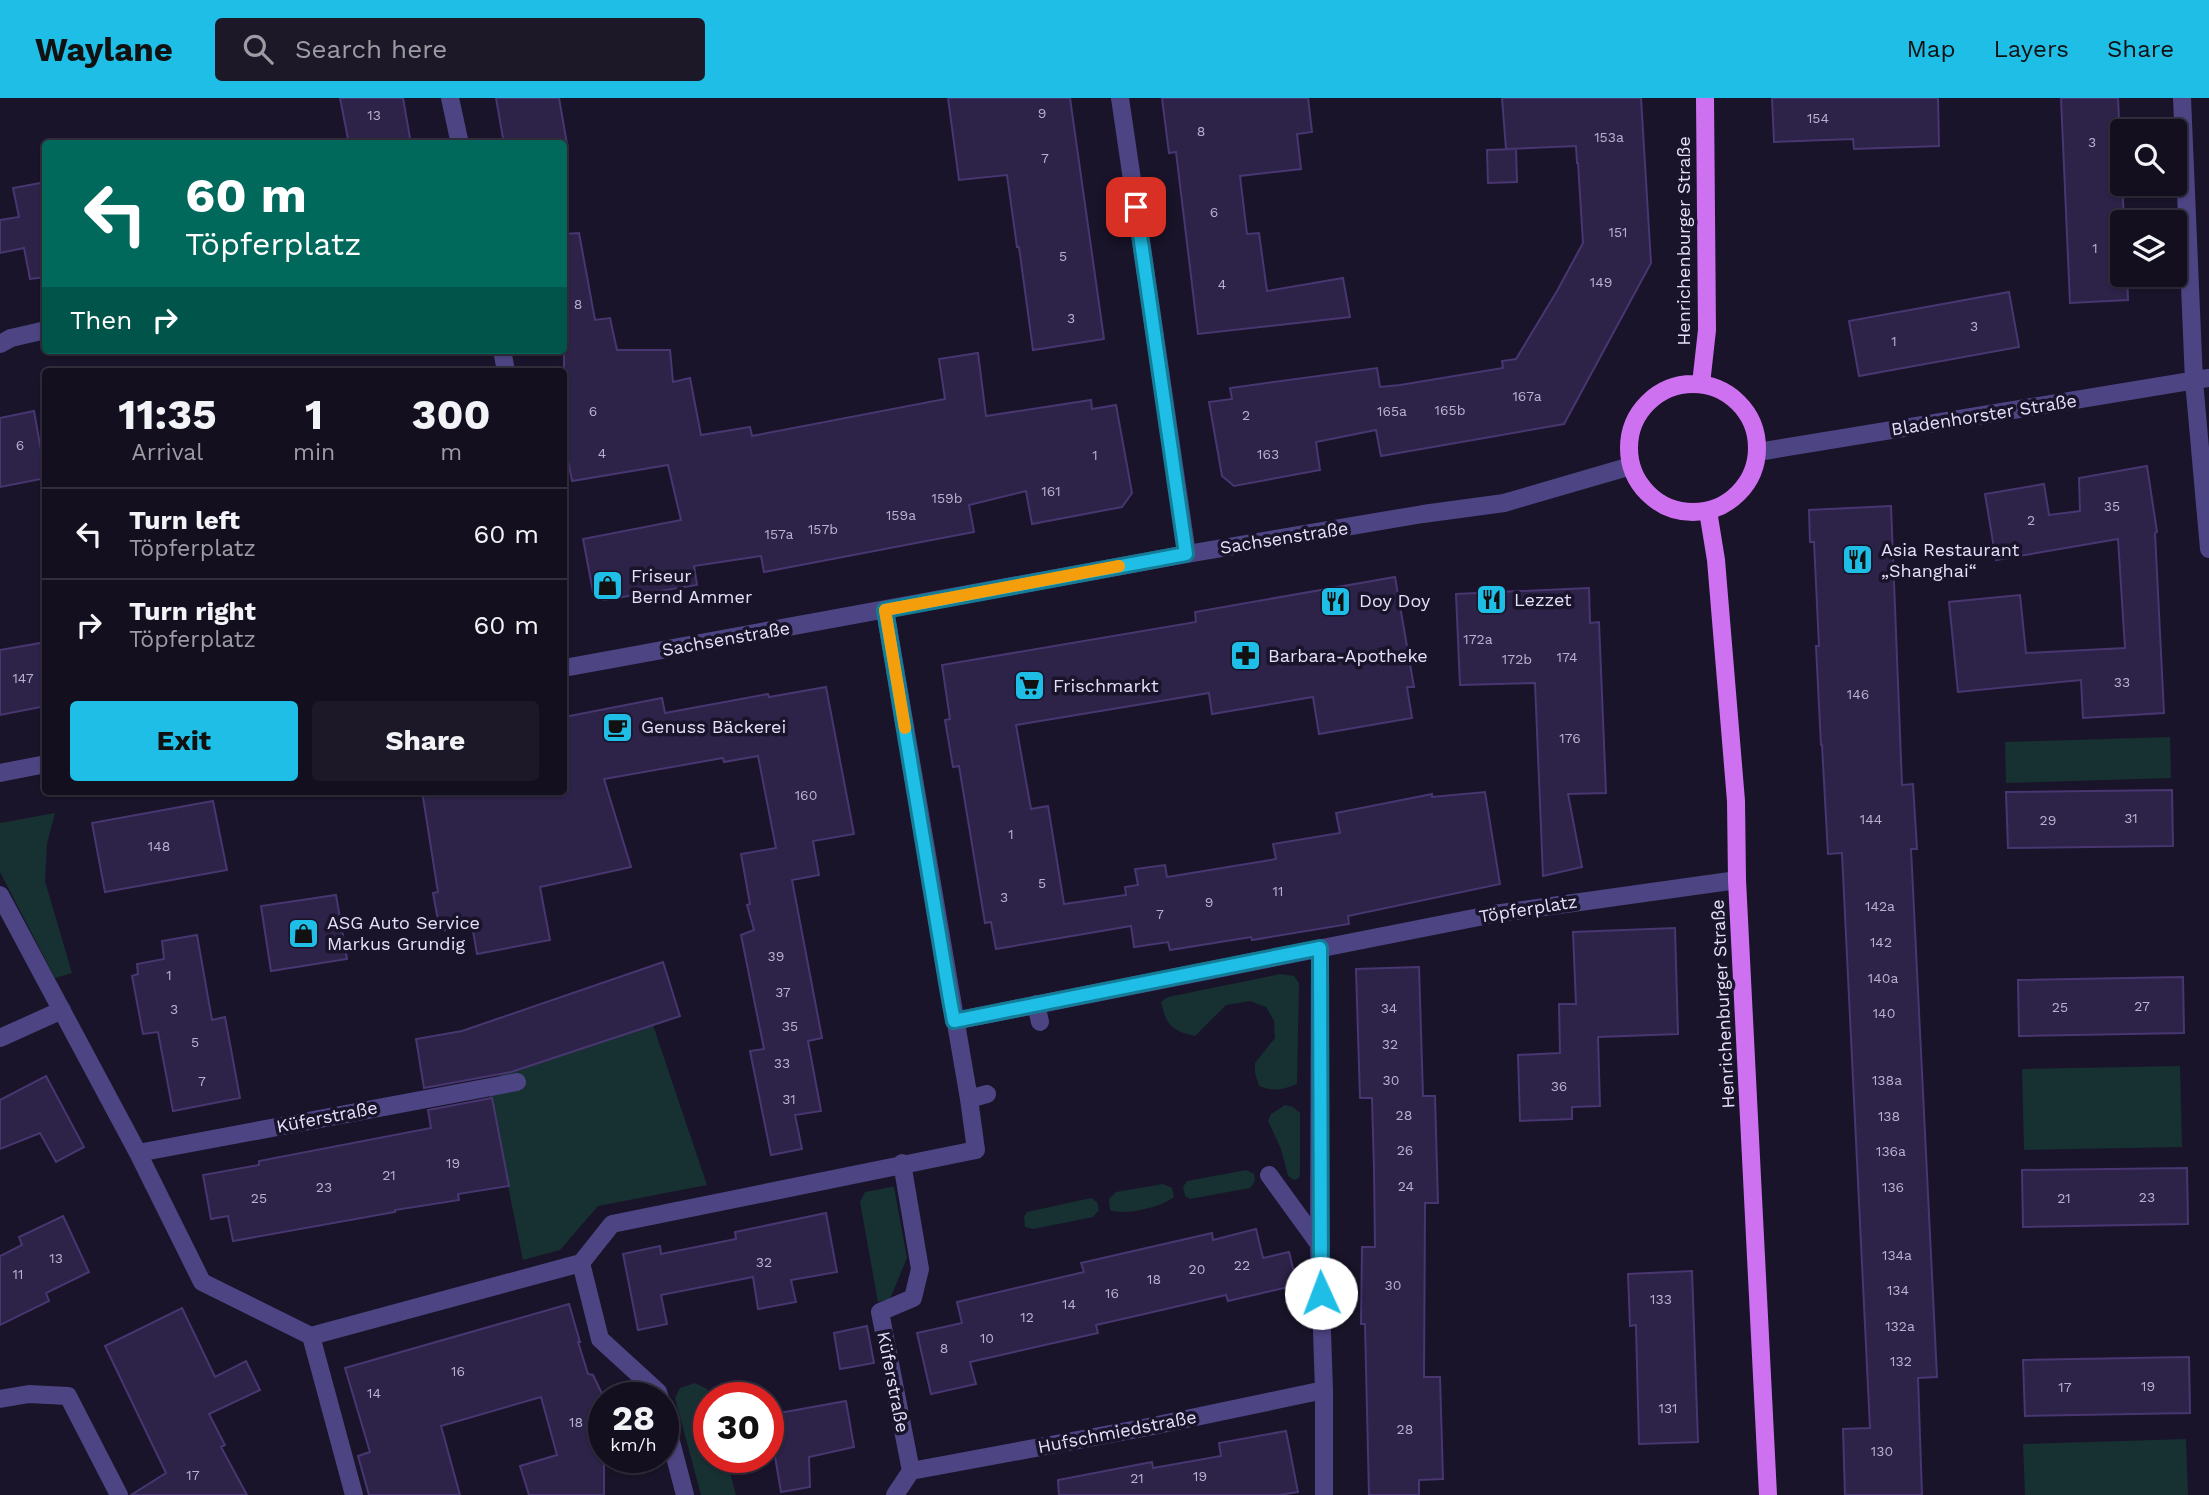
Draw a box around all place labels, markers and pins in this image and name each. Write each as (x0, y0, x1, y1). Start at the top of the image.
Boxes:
pin (1106, 177, 1166, 237)
place label: Asia Restaurant „Shanghai“ (1881, 539, 2020, 581)
restaurant icon: Asia Restaurant „Shanghai“ (1841, 543, 1875, 577)
place label: Friseur Bernd Ammer (631, 565, 752, 607)
shop icon: Friseur Bernd Ammer (591, 569, 625, 603)
restaurant icon: Lezzet (1474, 583, 1508, 617)
restaurant icon: Doy Doy (1319, 584, 1353, 618)
place label: Lezzet (1514, 589, 1572, 610)
place label: Doy Doy (1359, 590, 1431, 611)
pharmacy icon: Barbara-Apotheke (1228, 639, 1262, 673)
place label: Barbara-Apotheke (1268, 645, 1428, 666)
supermarket icon: Frischmarkt (1013, 669, 1047, 703)
place label: Frischmarkt (1053, 675, 1159, 696)
cafe icon: Genuss Bäckerei (601, 710, 635, 744)
place label: Genuss Bäckerei (641, 716, 786, 737)
place label: ASG Auto Service Markus Grundig (327, 912, 480, 954)
shop icon: ASG Auto Service Markus Grundig (287, 916, 321, 950)

